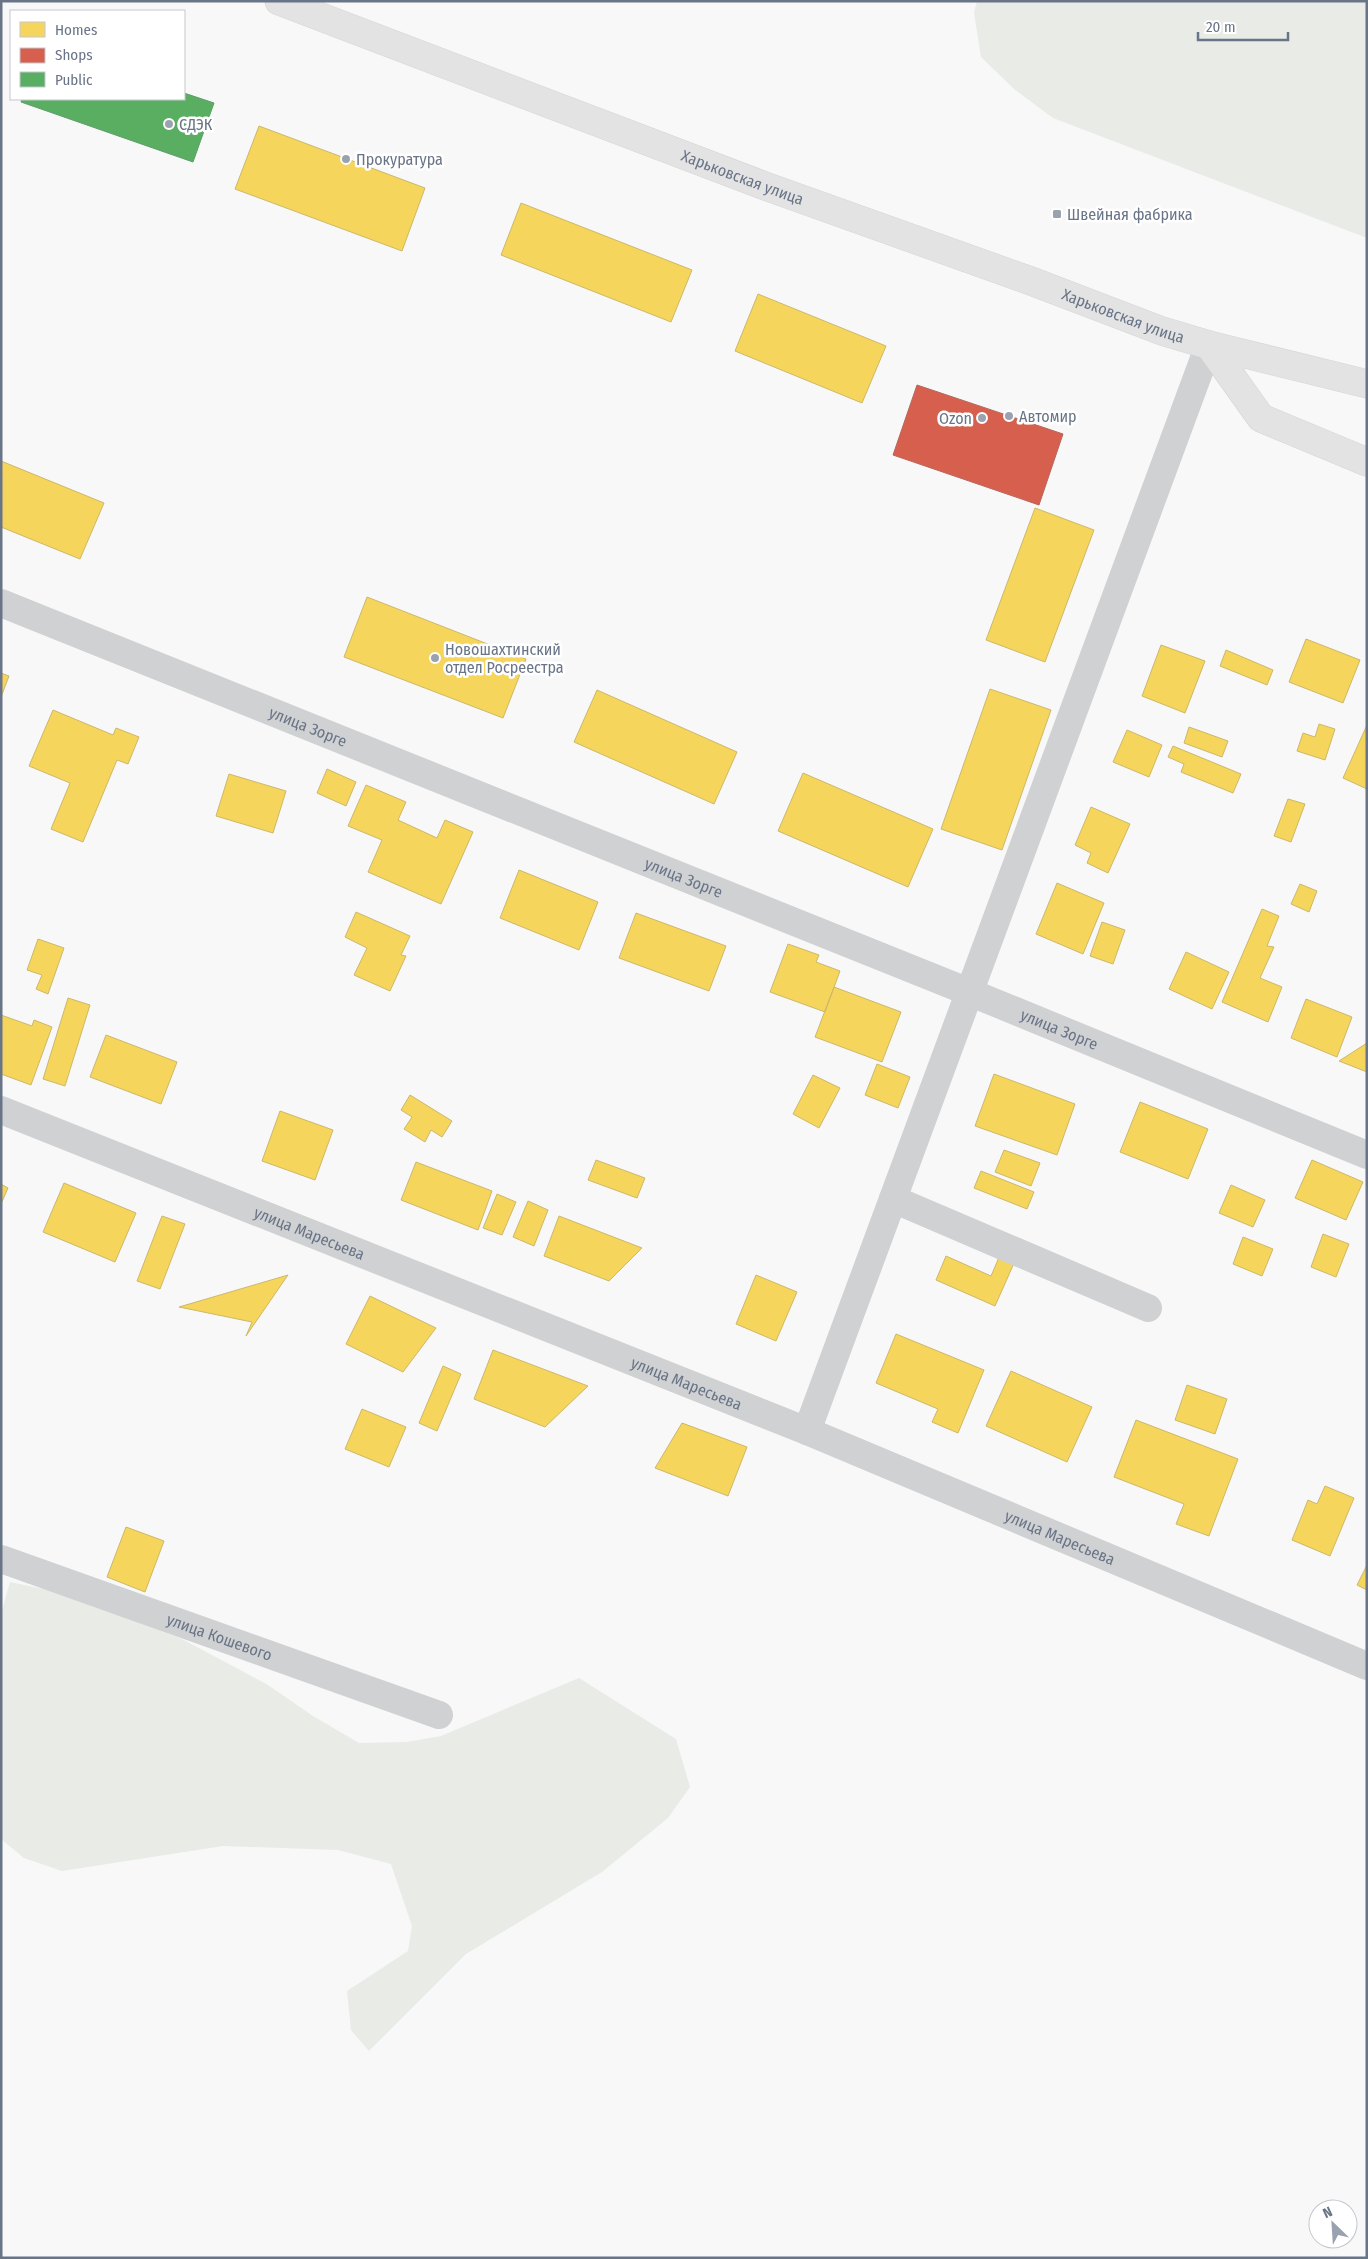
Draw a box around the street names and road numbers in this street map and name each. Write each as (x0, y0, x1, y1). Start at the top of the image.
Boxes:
street label: Харьковская улица (679, 146, 806, 209)
street label: Харьковская улица (1059, 285, 1187, 347)
street label: улица Зорге (266, 703, 350, 751)
street label: улица Зорге (642, 854, 725, 902)
street label: улица Зорге (1018, 1005, 1101, 1054)
street label: улица Маресьева (251, 1203, 367, 1264)
street label: улица Маресьева (628, 1353, 745, 1414)
street label: улица Маресьева (1002, 1506, 1118, 1569)
street label: улица Кошевого (164, 1610, 275, 1665)

